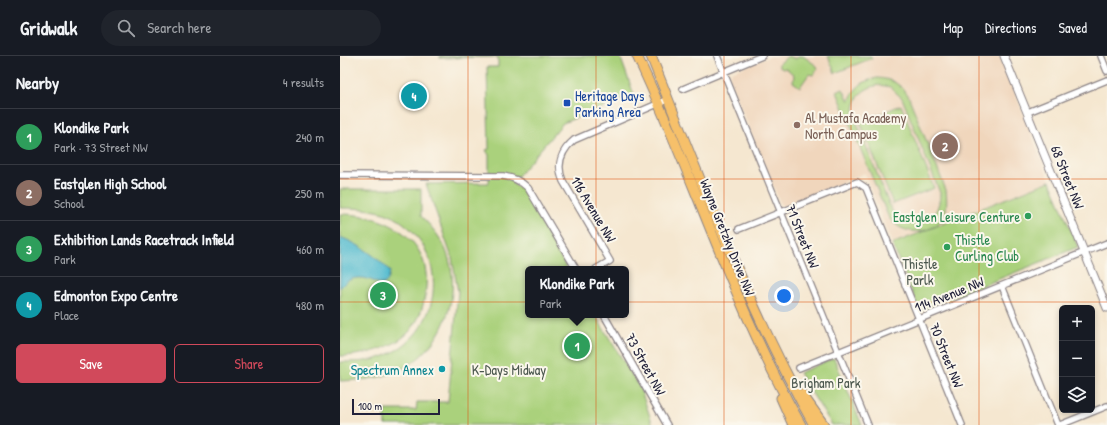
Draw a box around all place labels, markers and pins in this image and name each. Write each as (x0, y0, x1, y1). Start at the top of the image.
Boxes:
pin: 4 (401, 81, 427, 111)
place label: Heritage Days Parking Area (575, 86, 644, 122)
marker: Heritage Days Parking Area (562, 98, 572, 108)
place label: Al Mustafa Academy North Campus (805, 108, 906, 144)
marker: Al Mustafa Academy North Campus (792, 120, 802, 130)
pin: 2 (932, 131, 958, 161)
place label: Eastglen Leisure Centure (893, 207, 1020, 227)
marker: Eastglen Leisure Centure (1023, 211, 1033, 221)
place label: Thistle Curling Club (955, 230, 1019, 266)
marker: Thistle Curling Club (942, 242, 952, 252)
pin: 3 (370, 280, 396, 310)
pin: 1 (564, 331, 590, 361)
place label: Spectrum Annex (351, 360, 434, 380)
marker: Spectrum Annex (437, 364, 447, 374)

